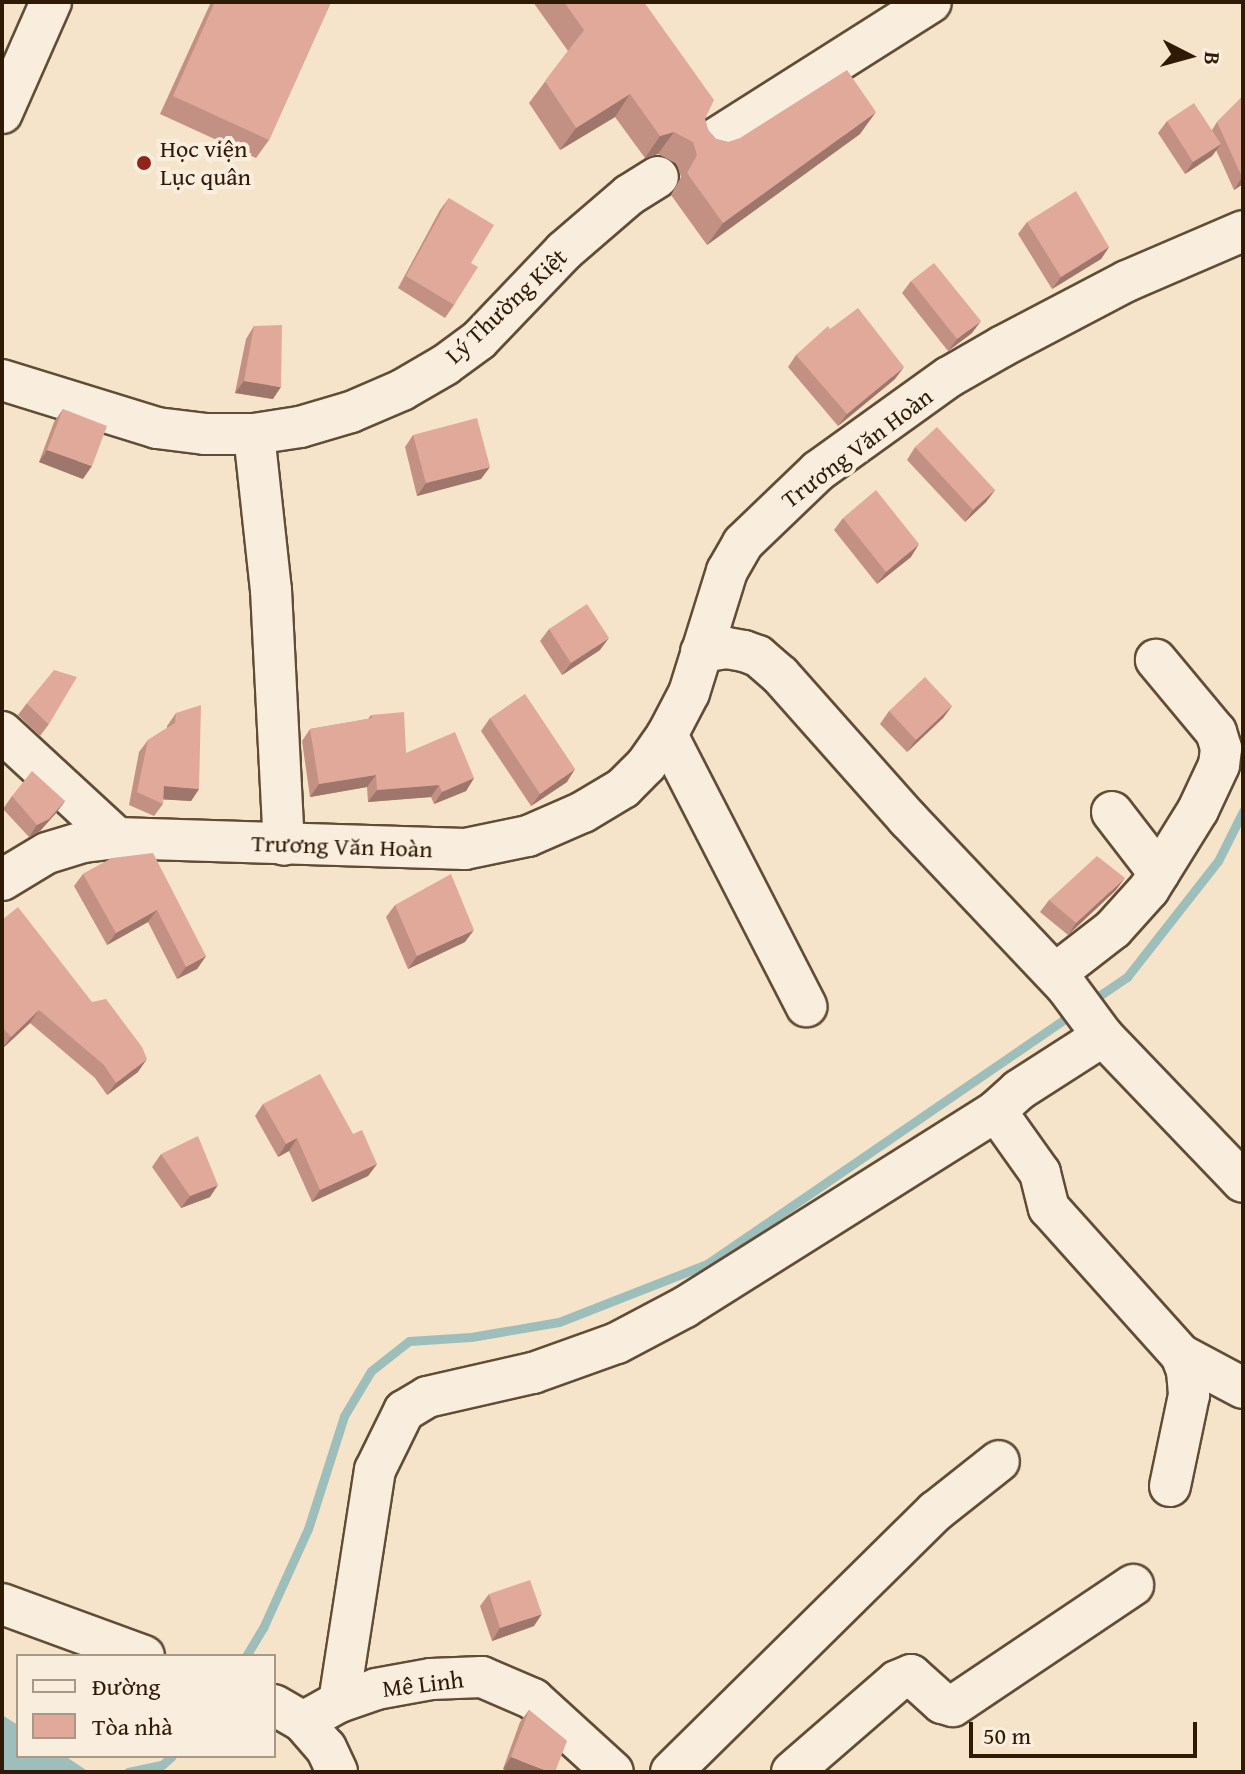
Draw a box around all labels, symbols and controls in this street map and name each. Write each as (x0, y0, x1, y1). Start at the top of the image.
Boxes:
north arrow (1149, 16, 1229, 96)
text: B (1196, 50, 1229, 67)
place label: Học viện Lục quân (160, 135, 251, 191)
marker: Học viện Lục quân (135, 154, 153, 172)
street label: Lý Thường Kiệt (439, 242, 573, 370)
street label: Trương Văn Hoàn (776, 382, 938, 514)
street label: Trương Văn Hoàn (251, 828, 433, 864)
legend (16, 1654, 276, 1758)
street label: Mê Linh (381, 1665, 465, 1703)
text: Đường (92, 1669, 161, 1704)
scale bar (973, 1706, 1201, 1756)
text: Tòa nhà (92, 1709, 173, 1744)
text: 50 m (983, 1718, 1031, 1753)

